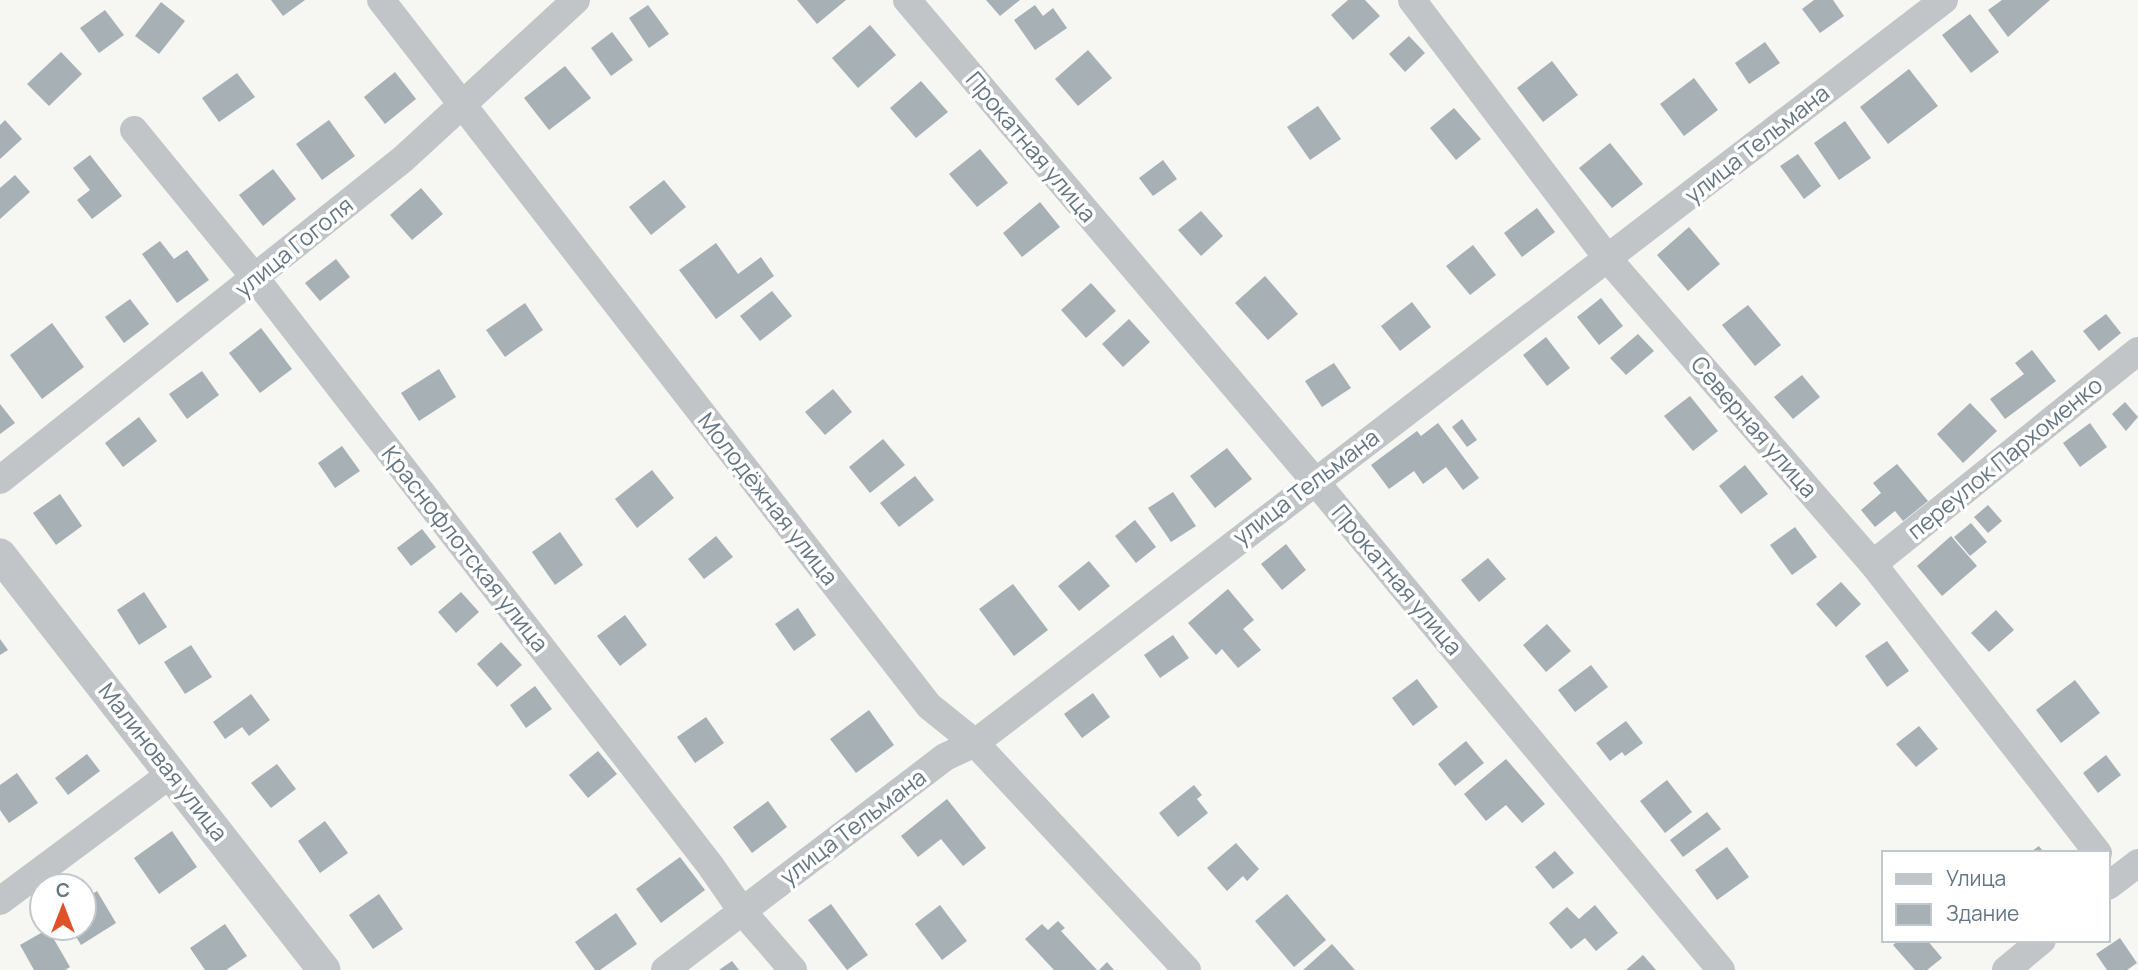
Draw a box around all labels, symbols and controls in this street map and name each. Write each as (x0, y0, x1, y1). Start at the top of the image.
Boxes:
street label: Прокатная улица (959, 64, 1104, 229)
street label: улица Тельмана (1677, 77, 1835, 210)
street label: улица Гоголя (228, 189, 359, 304)
street label: Северная улица (1684, 349, 1825, 504)
street label: переулок Пархоменко (1900, 368, 2109, 546)
street label: Молодёжная улица (691, 405, 846, 591)
street label: улица Тельмана (1226, 421, 1385, 552)
street label: Краснофлотская улица (375, 439, 556, 658)
street label: Прокатная улица (1325, 497, 1470, 662)
street label: Малиновая улица (92, 675, 236, 847)
street label: улица Тельмана (773, 761, 932, 892)
legend (1882, 851, 2110, 942)
text: Улица (1946, 864, 2006, 892)
north arrow (28, 872, 98, 942)
text: С (56, 877, 70, 903)
text: Здание (1946, 899, 2019, 927)

